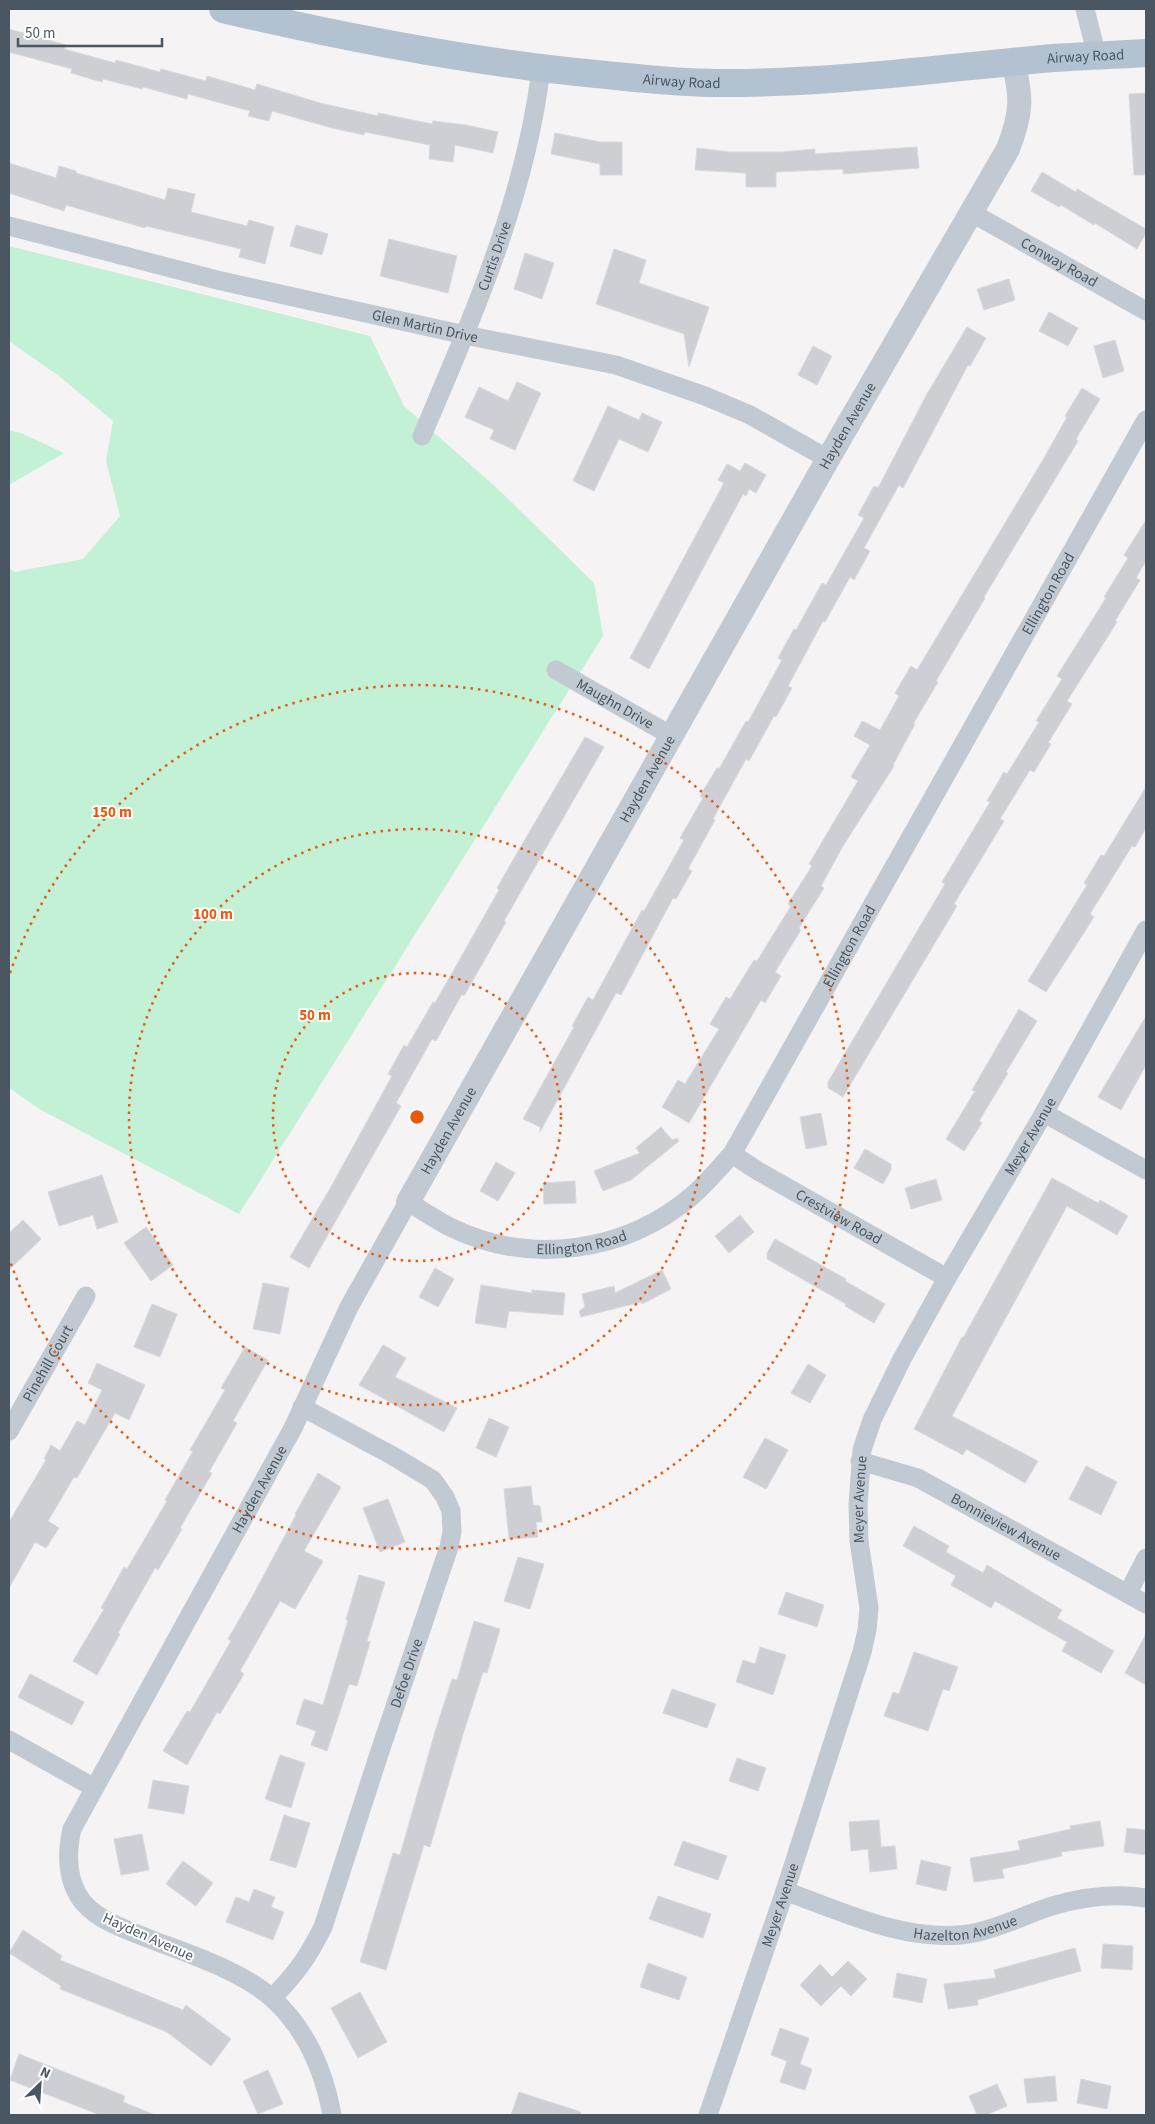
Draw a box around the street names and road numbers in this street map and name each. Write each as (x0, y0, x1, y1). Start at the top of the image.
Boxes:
street label: Airway Road (1046, 44, 1125, 69)
street label: Airway Road (642, 68, 721, 94)
street label: Curtis Drive (472, 219, 516, 294)
street label: Conway Road (1017, 232, 1101, 292)
street label: Glen Martin Drive (370, 304, 480, 348)
street label: Hayden Avenue (814, 378, 881, 473)
street label: Ellington Road (1016, 549, 1080, 639)
street label: Maughn Drive (572, 673, 658, 734)
street label: Hayden Avenue (614, 731, 680, 827)
street label: Ellington Road (817, 901, 881, 991)
street label: Hayden Avenue (415, 1083, 482, 1178)
street label: Meyer Avenue (999, 1093, 1061, 1179)
street label: Crestview Road (792, 1184, 886, 1250)
street label: Ellington Road (536, 1225, 630, 1260)
street label: Pinehill Court (17, 1321, 78, 1406)
street label: Hayden Avenue (227, 1441, 292, 1537)
street label: Meyer Avenue (847, 1455, 872, 1543)
street label: Bonnieview Avenue (947, 1488, 1065, 1566)
street label: Defoe Drive (385, 1636, 428, 1711)
street label: Meyer Avenue (756, 1860, 804, 1950)
street label: Hayden Avenue (99, 1908, 197, 1966)
street label: Hazelton Avenue (912, 1910, 1020, 1946)

